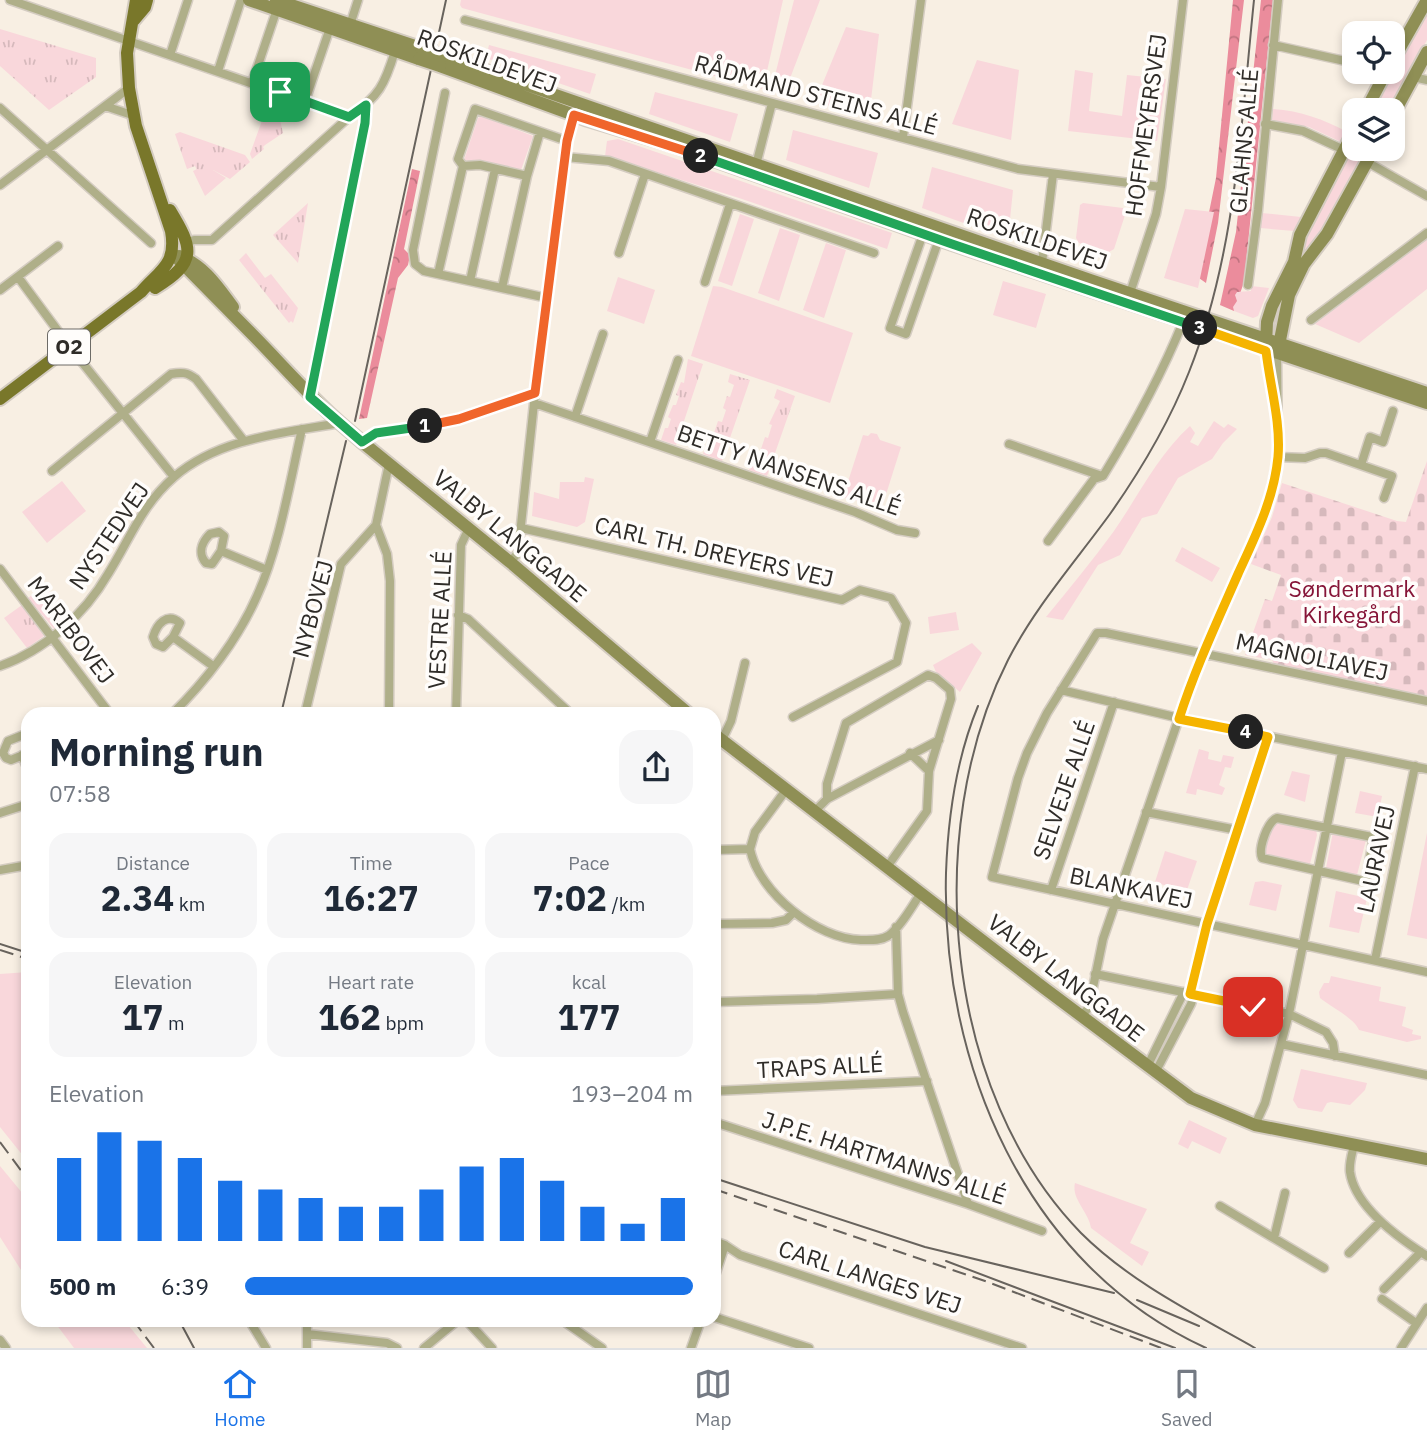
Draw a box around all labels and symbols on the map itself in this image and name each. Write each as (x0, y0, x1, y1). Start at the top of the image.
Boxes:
street label: ROSKILDEVEJ (413, 21, 561, 99)
street label: HOFFMEYERSVEJ (1117, 32, 1173, 218)
street label: RÅDMAND STEINS ALLÉ (691, 47, 941, 141)
pin (250, 62, 310, 122)
street label: GLAHNS ALLÉ (1222, 67, 1264, 215)
pin: 2 (684, 138, 718, 174)
street label: ROSKILDEVEJ (963, 200, 1112, 276)
pin: 3 (1182, 310, 1218, 346)
road number: O2 (48, 330, 90, 364)
pin: 1 (408, 408, 442, 444)
street label: BETTY NANSENS ALLÉ (673, 417, 905, 521)
street label: VALBY LANGGADE (428, 462, 594, 608)
street label: NYSTEDVEJ (61, 476, 155, 595)
street label: CARL TH. DREYERS VEJ (592, 509, 837, 593)
street label: VESTRE ALLÉ (420, 550, 458, 690)
street label: NYBOVEJ (285, 557, 339, 661)
street label: MARIBOVEJ (22, 570, 122, 689)
park label: Søndermark Kirkegård (1289, 573, 1415, 629)
street label: MAGNOLIAVEJ (1233, 625, 1391, 687)
pin: 4 (1228, 714, 1264, 750)
street label: SELVEJE ALLÉ (1025, 716, 1101, 863)
street label: LAURAVEJ (1349, 802, 1401, 915)
street label: BLANKAVEJ (1067, 859, 1196, 915)
street label: VALBY LANGGADE (982, 907, 1151, 1048)
pin (1223, 977, 1283, 1037)
street label: TRAPS ALLÉ (756, 1048, 884, 1084)
street label: J.P.E. HARTMANNS ALLÉ (759, 1103, 1010, 1211)
street label: CARL LANGES VEJ (775, 1232, 966, 1320)

